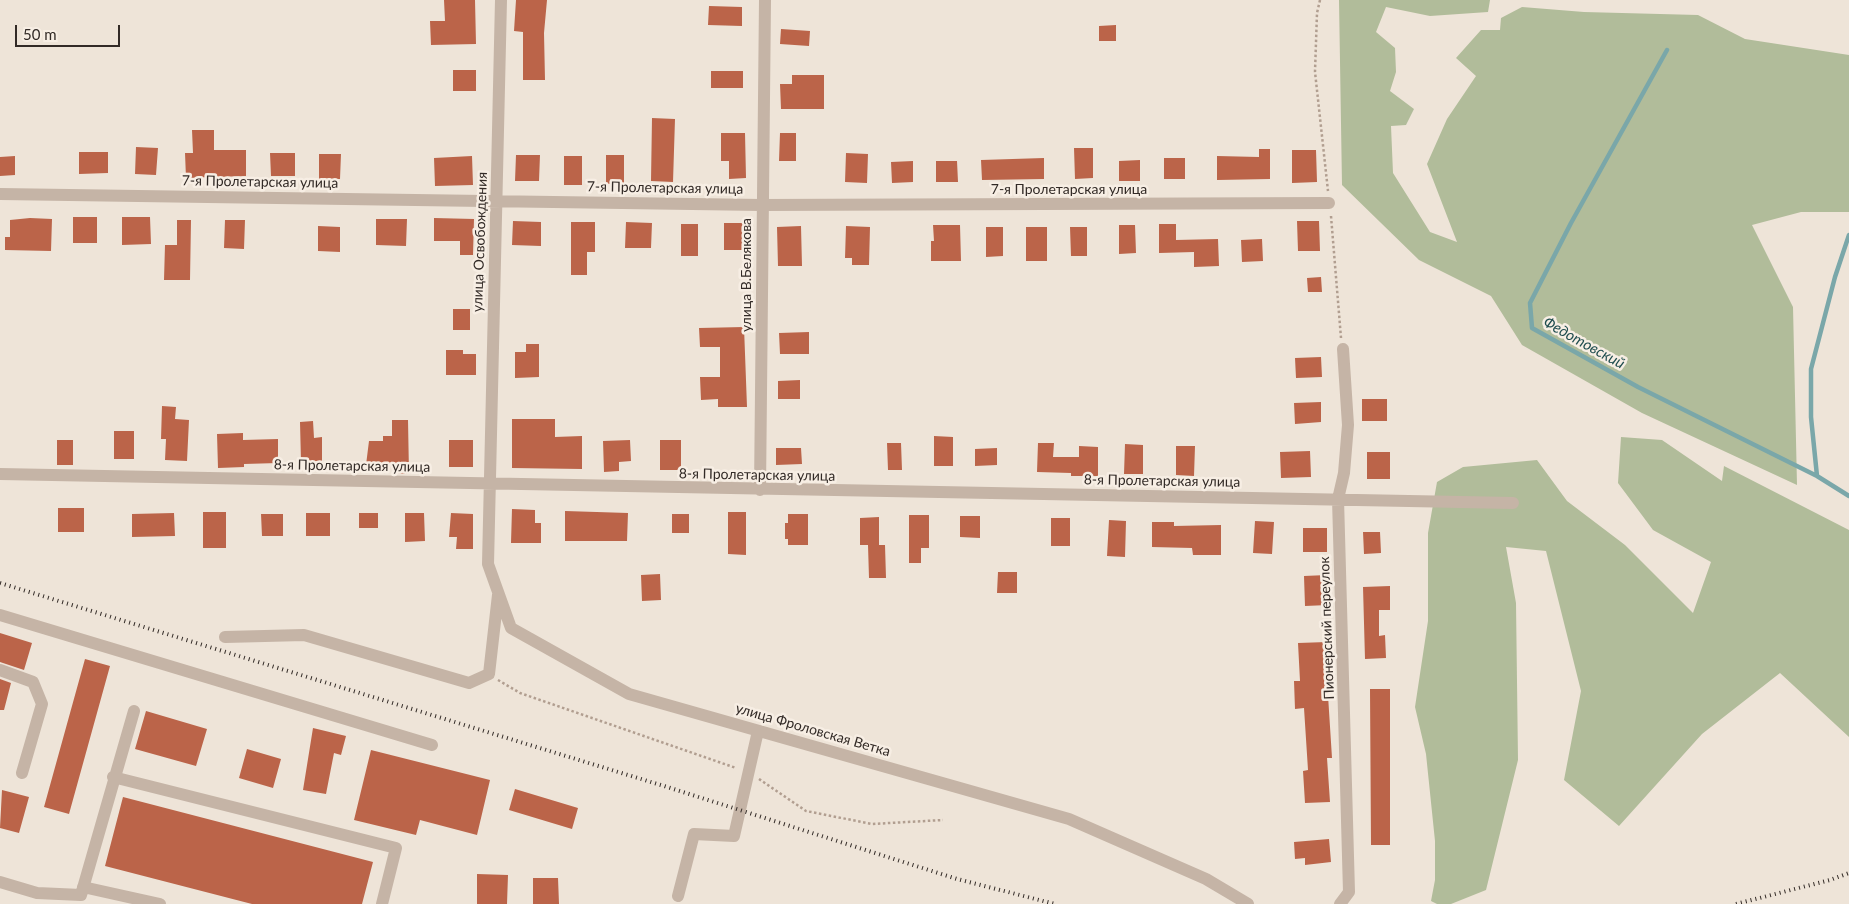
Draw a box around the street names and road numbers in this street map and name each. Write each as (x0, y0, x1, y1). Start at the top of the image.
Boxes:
street label: 7-я Пролетарская улица (182, 172, 338, 192)
street label: улица Освобождения (469, 172, 491, 312)
street label: 7-я Пролетарская улица (587, 178, 743, 198)
street label: 7-я Пролетарская улица (991, 181, 1147, 197)
street label: улица В.Белякова (738, 218, 754, 332)
street label: 8-я Пролетарская улица (274, 456, 430, 476)
street label: 8-я Пролетарская улица (679, 465, 835, 485)
street label: 8-я Пролетарская улица (1084, 471, 1240, 491)
street label: Пионерский переулок (1316, 556, 1338, 700)
street label: улица Фроловская Ветка (734, 700, 892, 760)

